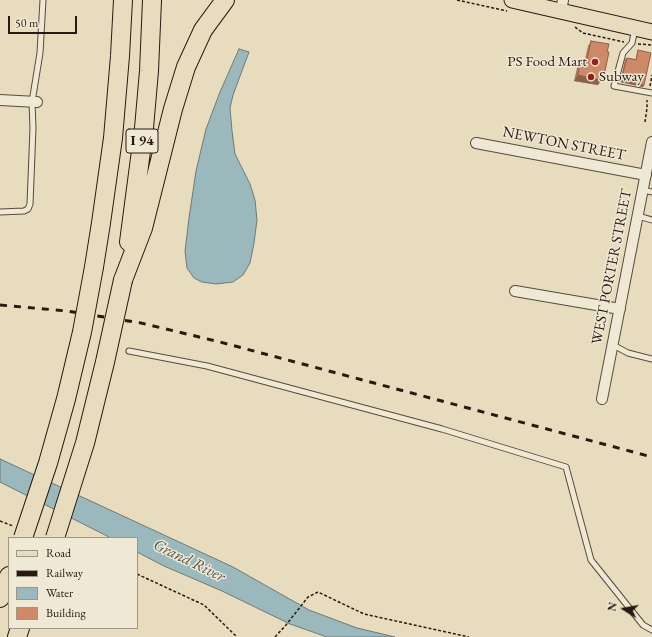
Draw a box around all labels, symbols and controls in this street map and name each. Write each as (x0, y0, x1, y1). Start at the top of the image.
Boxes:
scale bar (10, 8, 79, 34)
text: 50 m (15, 15, 38, 31)
place label: PS Food Mart (507, 53, 587, 71)
marker: PS Food Mart (590, 57, 600, 67)
place label: Subway (599, 68, 644, 86)
marker: Subway (586, 72, 596, 82)
street label: NEWTON STREET (501, 123, 627, 165)
road number: I 94 (126, 129, 158, 153)
street label: WEST PORTER STREET (588, 188, 636, 346)
water label: Grand River (150, 535, 228, 587)
legend (8, 537, 138, 629)
text: Road (46, 545, 71, 561)
text: Railway (46, 565, 83, 581)
text: Water (46, 585, 73, 601)
north arrow (604, 589, 644, 629)
text: N (604, 601, 620, 612)
text: Building (46, 605, 86, 621)

